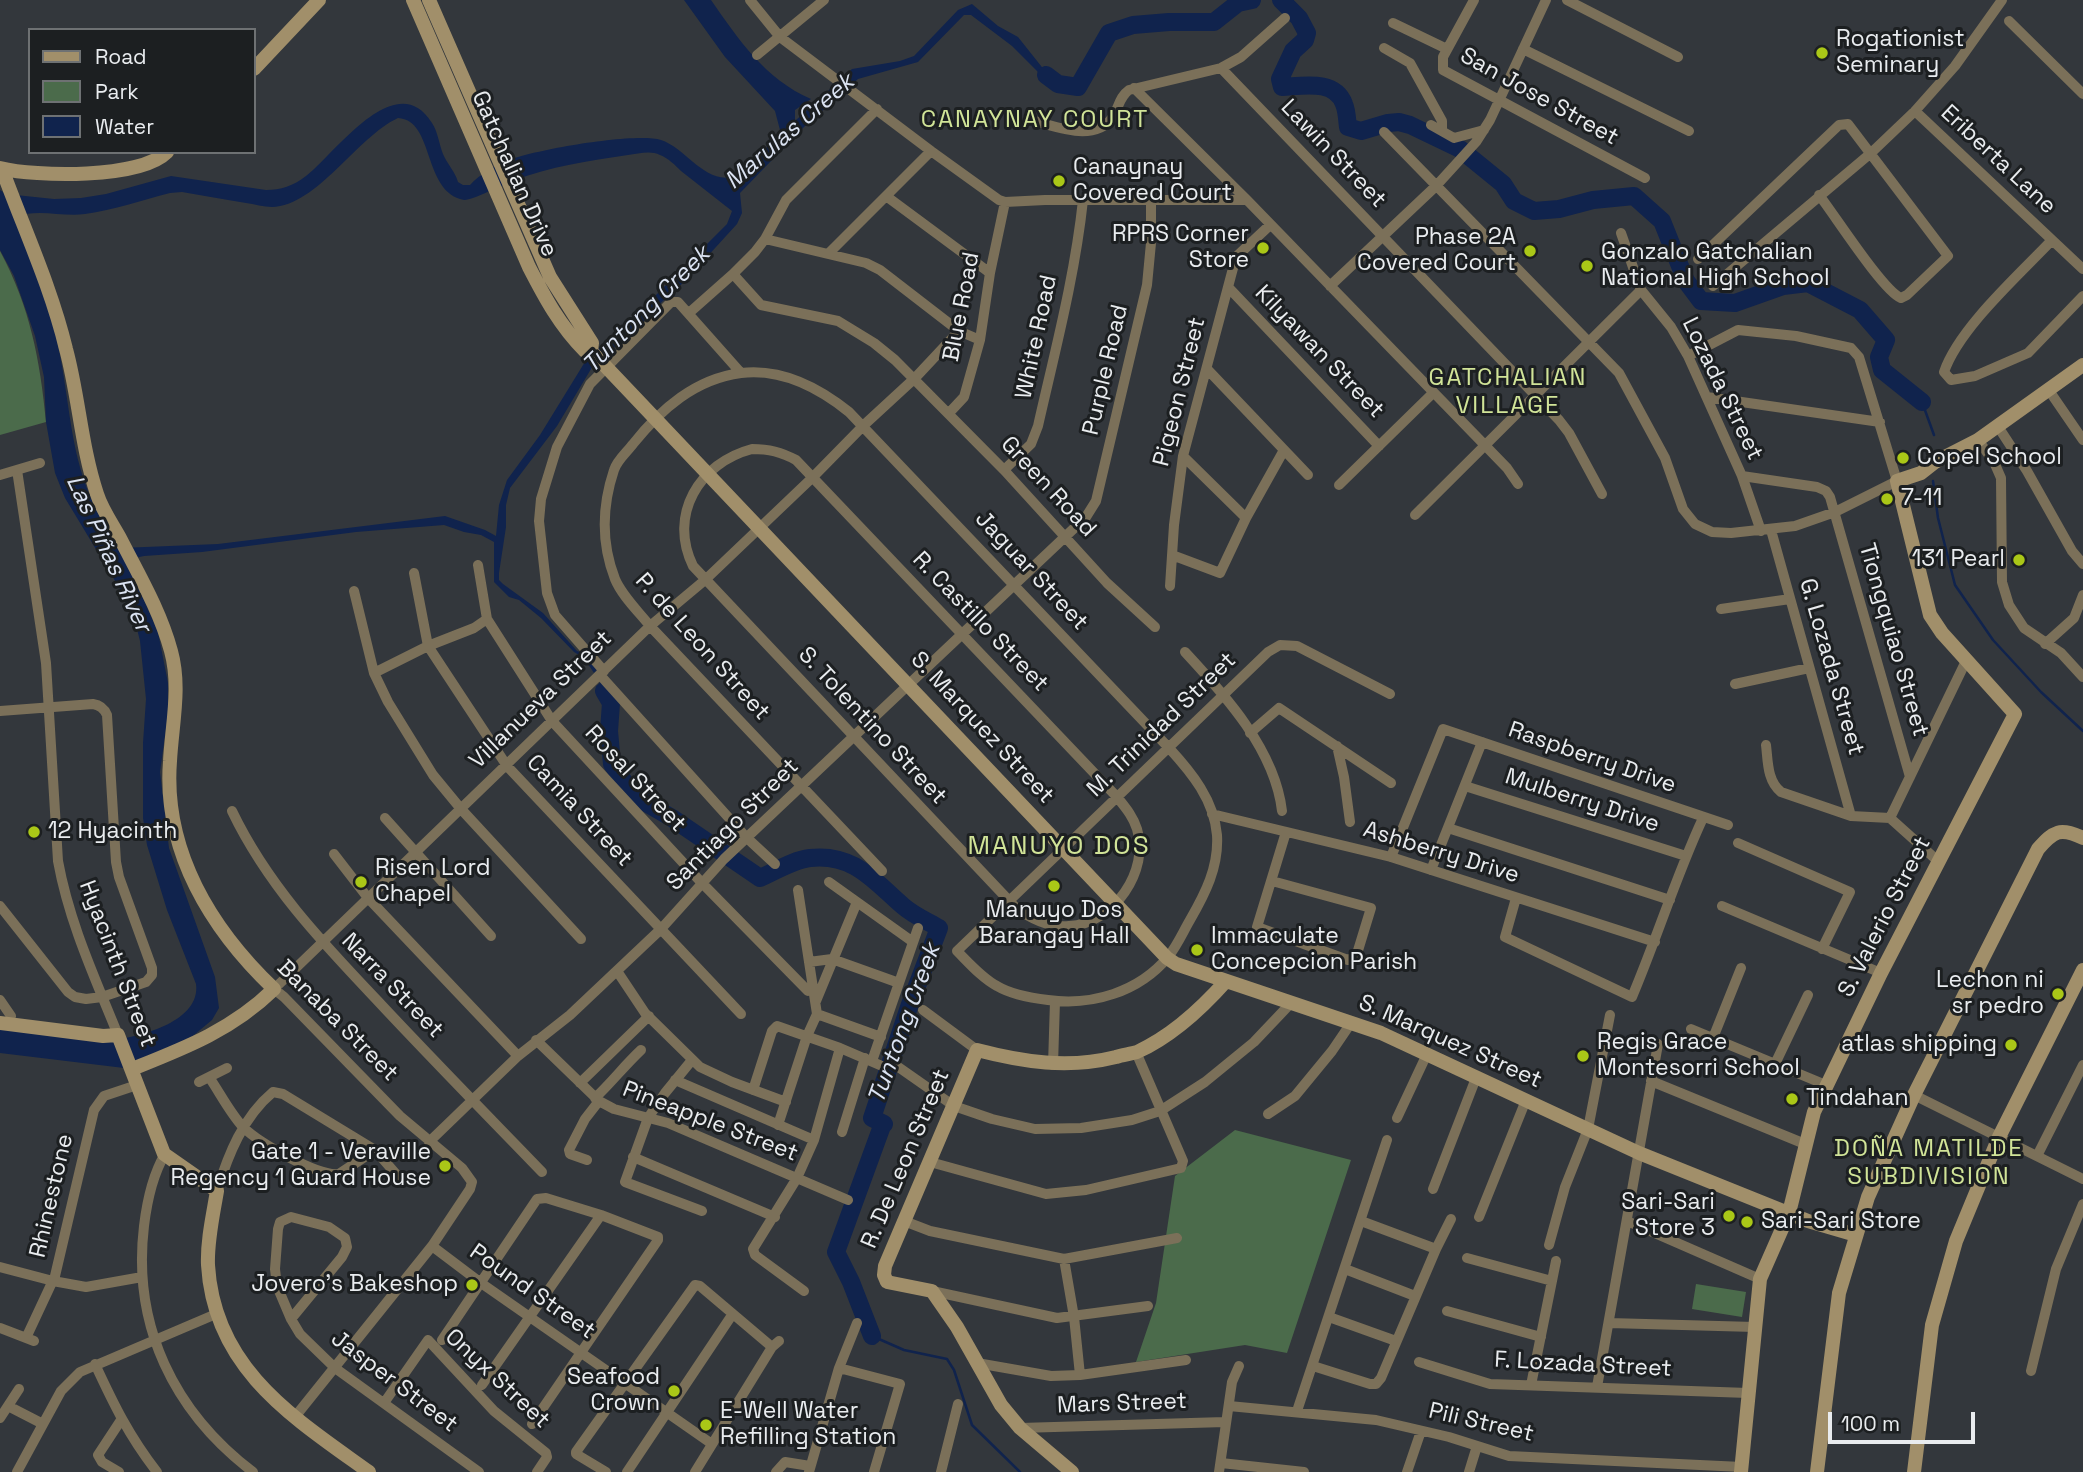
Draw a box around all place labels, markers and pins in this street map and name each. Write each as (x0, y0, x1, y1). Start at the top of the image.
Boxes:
place label: Rogationist Seminary (1836, 26, 1965, 80)
marker: Rogationist Seminary (1814, 45, 1830, 61)
place label: Canaynay Covered Court (1073, 154, 1232, 208)
marker: Canaynay Covered Court (1051, 173, 1067, 189)
place label: RPRS Corner Store (1112, 221, 1249, 275)
place label: Phase 2A Covered Court (1357, 224, 1516, 278)
place label: Gonzalo Gatchalian National High School (1601, 239, 1830, 293)
marker: RPRS Corner Store (1255, 240, 1271, 256)
marker: Phase 2A Covered Court (1522, 243, 1538, 259)
marker: Gonzalo Gatchalian National High School (1579, 258, 1595, 274)
place label: Copel School (1917, 444, 2062, 472)
marker: Copel School (1895, 450, 1911, 466)
place label: 7-11 (1901, 485, 1942, 513)
marker: 7-11 (1879, 491, 1895, 507)
place label: 131 Pearl (1912, 546, 2005, 574)
marker: 131 Pearl (2011, 552, 2027, 568)
place label: 12 Hyacinth (48, 818, 177, 846)
marker: 12 Hyacinth (26, 824, 42, 840)
place label: Risen Lord Chapel (375, 855, 491, 909)
marker: Risen Lord Chapel (353, 874, 369, 890)
marker: Manuyo Dos Barangay Hall (1046, 878, 1062, 894)
place label: Manuyo Dos Barangay Hall (978, 897, 1130, 951)
place label: Immaculate Concepcion Parish (1211, 923, 1417, 977)
marker: Immaculate Concepcion Parish (1189, 942, 1205, 958)
place label: Lechon ni sr pedro (1936, 967, 2044, 1021)
marker: Lechon ni sr pedro (2050, 986, 2066, 1002)
place label: Regis Grace Montesorri School (1597, 1029, 1800, 1083)
place label: atlas shipping (1841, 1031, 1997, 1059)
marker: atlas shipping (2003, 1037, 2019, 1053)
marker: Regis Grace Montesorri School (1575, 1048, 1591, 1064)
place label: Tindahan (1806, 1085, 1909, 1113)
marker: Tindahan (1784, 1091, 1800, 1107)
place label: Gate 1 - Veraville Regency 1 Guard House (171, 1139, 431, 1193)
marker: Gate 1 - Veraville Regency 1 Guard House (437, 1158, 453, 1174)
place label: Sari-Sari Store 3 (1621, 1189, 1715, 1243)
marker: Sari-Sari Store 3 (1721, 1208, 1737, 1224)
place label: Sari-Sari Store (1761, 1208, 1921, 1236)
marker: Sari-Sari Store (1739, 1214, 1755, 1230)
place label: Jovero's Bakeshop (251, 1271, 458, 1299)
marker: Jovero's Bakeshop (464, 1277, 480, 1293)
place label: Seafood Crown (567, 1364, 660, 1418)
marker: Seafood Crown (666, 1383, 682, 1399)
place label: E-Well Water Refilling Station (720, 1398, 896, 1452)
marker: E-Well Water Refilling Station (698, 1417, 714, 1433)

